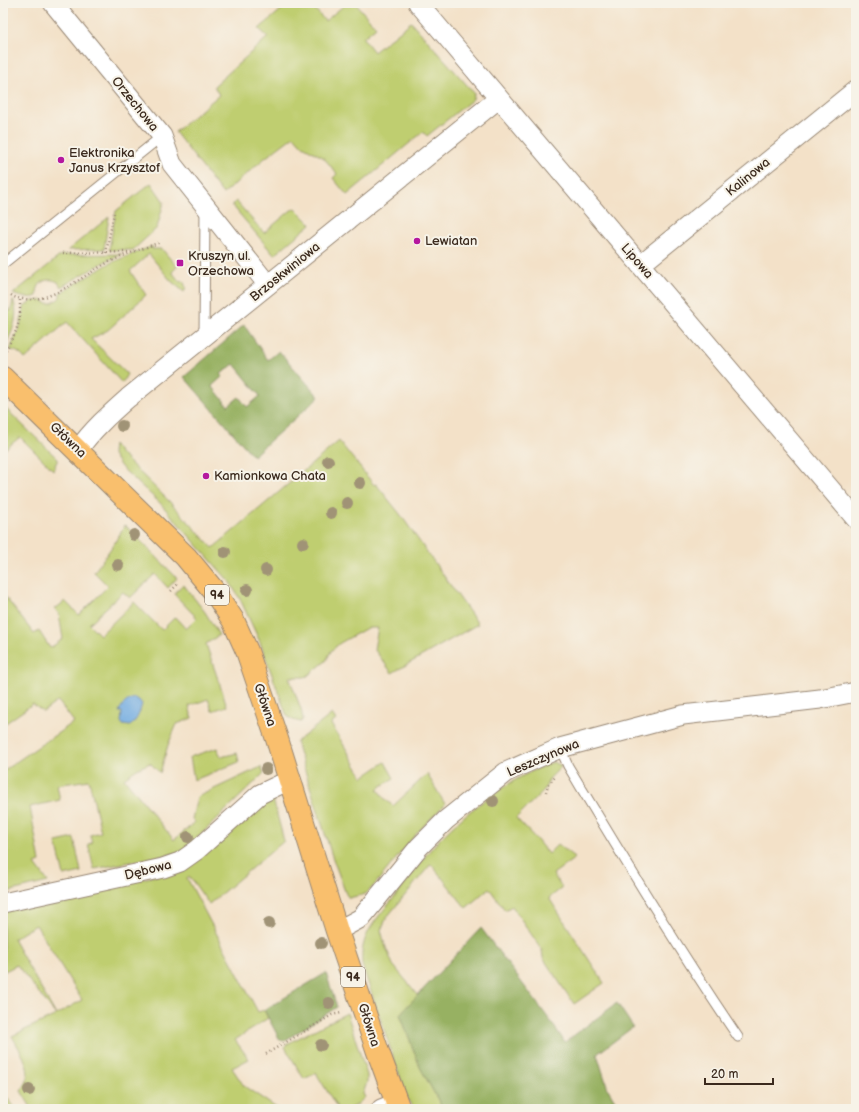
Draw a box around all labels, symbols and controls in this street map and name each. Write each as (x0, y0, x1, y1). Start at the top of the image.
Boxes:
street label: Orzechowa (108, 73, 162, 135)
place label: Elektronika Janus Krzysztof (69, 145, 160, 176)
street label: Kalinowa (723, 154, 773, 200)
marker: Elektronika Janus Krzysztof (56, 155, 66, 165)
place label: Lewiatan (425, 233, 477, 249)
marker: Lewiatan (412, 236, 422, 246)
street label: Brzoskwiniowa (247, 239, 323, 305)
street label: Lipowa (617, 240, 657, 282)
place label: Kruszyn ul. Orzechowa (188, 248, 254, 279)
marker: Kruszyn ul. Orzechowa (175, 258, 185, 268)
street label: Główna (46, 419, 90, 461)
place label: Kamionkowa Chata (214, 468, 326, 484)
marker: Kamionkowa Chata (201, 471, 211, 481)
road number: 94 (205, 585, 229, 605)
street label: Główna (250, 681, 280, 729)
street label: Leszczynowa (504, 736, 582, 780)
street label: Dębowa (123, 856, 173, 884)
road number: 94 (341, 967, 365, 987)
street label: Główna (355, 1001, 383, 1049)
scale bar (705, 1060, 773, 1086)
text: 20 m (711, 1067, 738, 1082)

